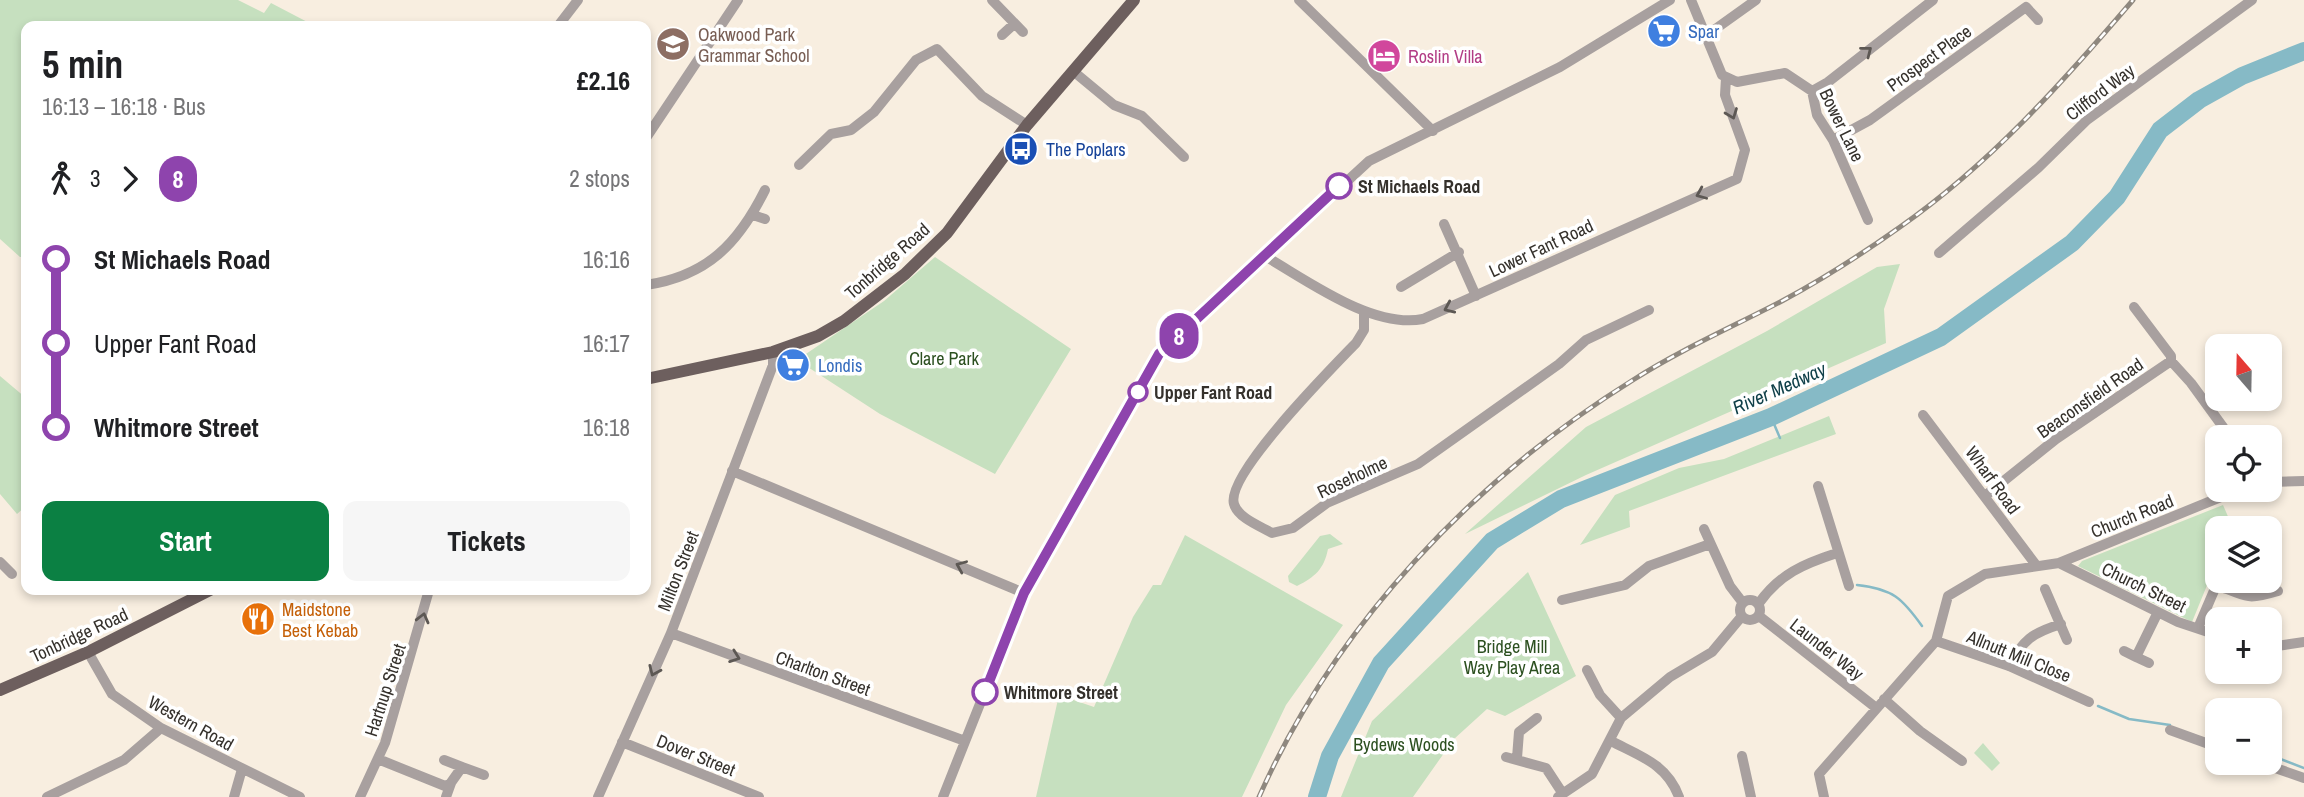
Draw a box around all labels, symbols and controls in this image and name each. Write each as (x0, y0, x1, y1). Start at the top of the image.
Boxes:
supermarket icon: Spar (1645, 12, 1683, 50)
place label: Spar (1688, 19, 1719, 44)
street label: Prospect Place (1881, 19, 1977, 97)
place label: Oakwood Park Grammar School (698, 22, 810, 68)
school or university icon: Oakwood Park Grammar School (654, 25, 692, 63)
hotel icon: Roslin Villa (1365, 37, 1403, 75)
text: 5 min (42, 39, 123, 90)
place label: Roslin Villa (1408, 44, 1482, 69)
one-way arrow (1860, 47, 1872, 60)
street label: Clifford Way (2060, 57, 2140, 126)
text: £2.16 (577, 63, 630, 98)
street label: Bower Lane (1813, 84, 1871, 166)
text: 16:13 – 16:18 · Bus (42, 91, 206, 122)
one-way arrow (1724, 108, 1738, 120)
bus stop icon: The Poplars (1002, 130, 1040, 168)
place label: The Poplars (1046, 137, 1126, 162)
icon: walk (42, 160, 80, 198)
icon: forward (111, 160, 149, 198)
text: 3 (90, 163, 101, 194)
text: 8 (173, 163, 183, 195)
text: 2 stops (569, 163, 630, 194)
marker: St Michaels Road (1326, 173, 1352, 199)
place label: St Michaels Road (1358, 174, 1480, 199)
one-way arrow (1696, 186, 1709, 200)
street label: Lower Fant Road (1485, 213, 1597, 283)
street label: Tonbridge Road (839, 217, 935, 305)
text: St Michaels Road (94, 242, 271, 277)
text: 16:16 (583, 244, 630, 275)
one-way arrow (1444, 300, 1457, 314)
line badge: 8 (1156, 313, 1202, 359)
text: 8 (1174, 320, 1184, 352)
text: Upper Fant Road (94, 326, 257, 361)
text: 16:17 (583, 328, 630, 359)
north arrow (2205, 334, 2282, 411)
map controls (2205, 334, 2282, 775)
supermarket icon: Londis (774, 346, 812, 384)
park label: Clare Park (909, 346, 979, 371)
street label: Beaconsfield Road (2032, 352, 2148, 444)
place label: Londis (818, 353, 862, 378)
water label: River Medway (1728, 355, 1831, 420)
place label: Upper Fant Road (1154, 380, 1272, 405)
marker: Upper Fant Road (1128, 382, 1148, 402)
text: Whitmore Street (94, 410, 259, 445)
text: 16:18 (583, 412, 630, 443)
button: locate (2205, 425, 2282, 502)
street label: Wharf Road (1960, 441, 2026, 519)
street label: Roseholme (1313, 450, 1391, 504)
street label: Church Road (2087, 488, 2177, 544)
button: Start (42, 501, 329, 581)
button: Tickets (343, 501, 630, 581)
button: layers (2205, 516, 2282, 593)
street label: Milton Street (651, 527, 705, 615)
street label: Church Street (2098, 556, 2190, 618)
one-way arrow (956, 561, 968, 575)
place label: Maidstone Best Kebab (282, 597, 358, 643)
restaurant icon: Maidstone Best Kebab (239, 600, 277, 638)
street label: Tonbridge Road (26, 601, 132, 669)
button: + (2205, 607, 2282, 684)
one-way arrow (415, 612, 429, 624)
street label: Launder Way (1785, 612, 1870, 686)
street label: Allnutt Mill Close (1962, 623, 2075, 688)
park label: Bridge Mill Way Play Area (1464, 634, 1560, 680)
street label: Hartnup Street (358, 640, 412, 740)
street label: Charlton Street (772, 644, 874, 702)
one-way arrow (728, 649, 740, 663)
one-way arrow (648, 664, 662, 676)
marker: Whitmore Street (972, 679, 998, 705)
place label: Whitmore Street (1004, 680, 1118, 705)
street label: Western Road (144, 689, 238, 757)
button: − (2205, 698, 2282, 775)
street label: Dover Street (653, 728, 739, 782)
park label: Bydews Woods (1353, 732, 1455, 757)

